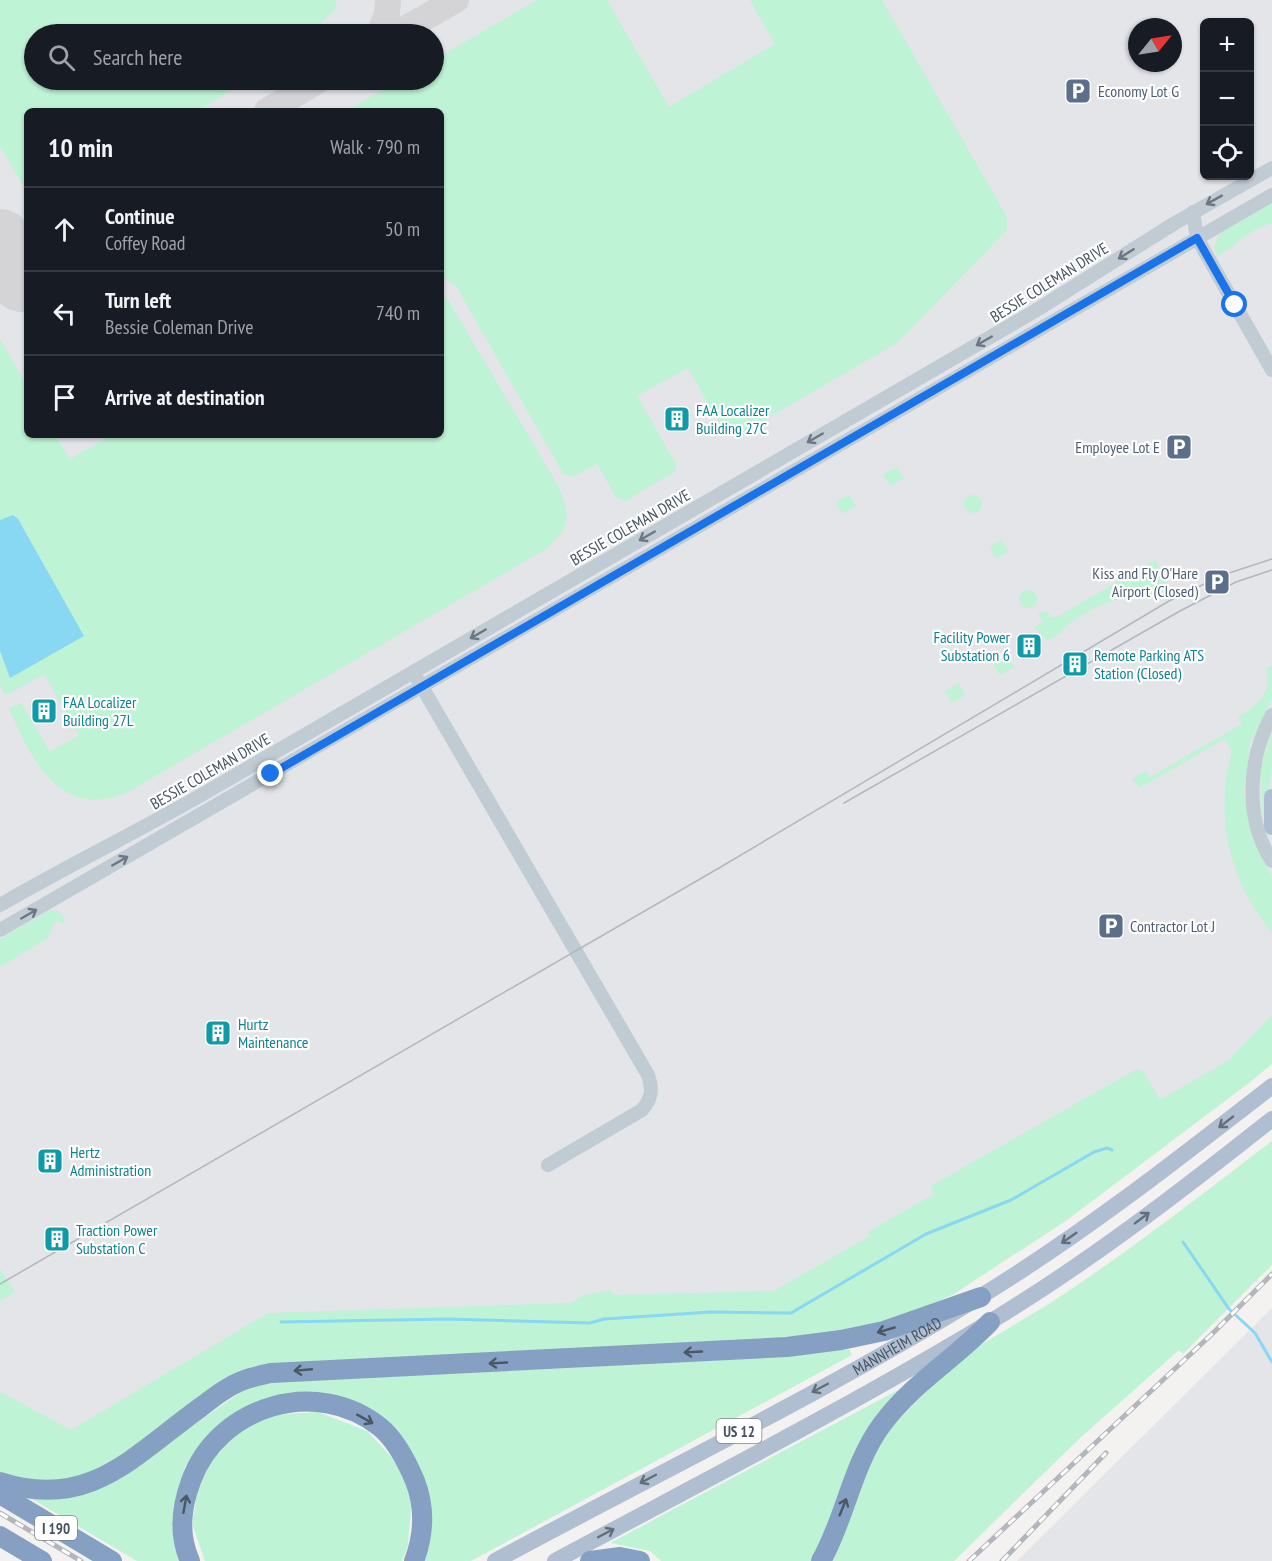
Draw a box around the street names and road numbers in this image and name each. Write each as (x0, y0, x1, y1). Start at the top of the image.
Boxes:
street label: BESSIE COLEMAN DRIVE (986, 238, 1112, 326)
street label: BESSIE COLEMAN DRIVE (566, 484, 694, 569)
street label: BESSIE COLEMAN DRIVE (146, 728, 274, 813)
street label: MANNHEIM ROAD (849, 1312, 945, 1379)
road number: US 12 (716, 1419, 762, 1443)
road number: I 190 (35, 1516, 77, 1540)

